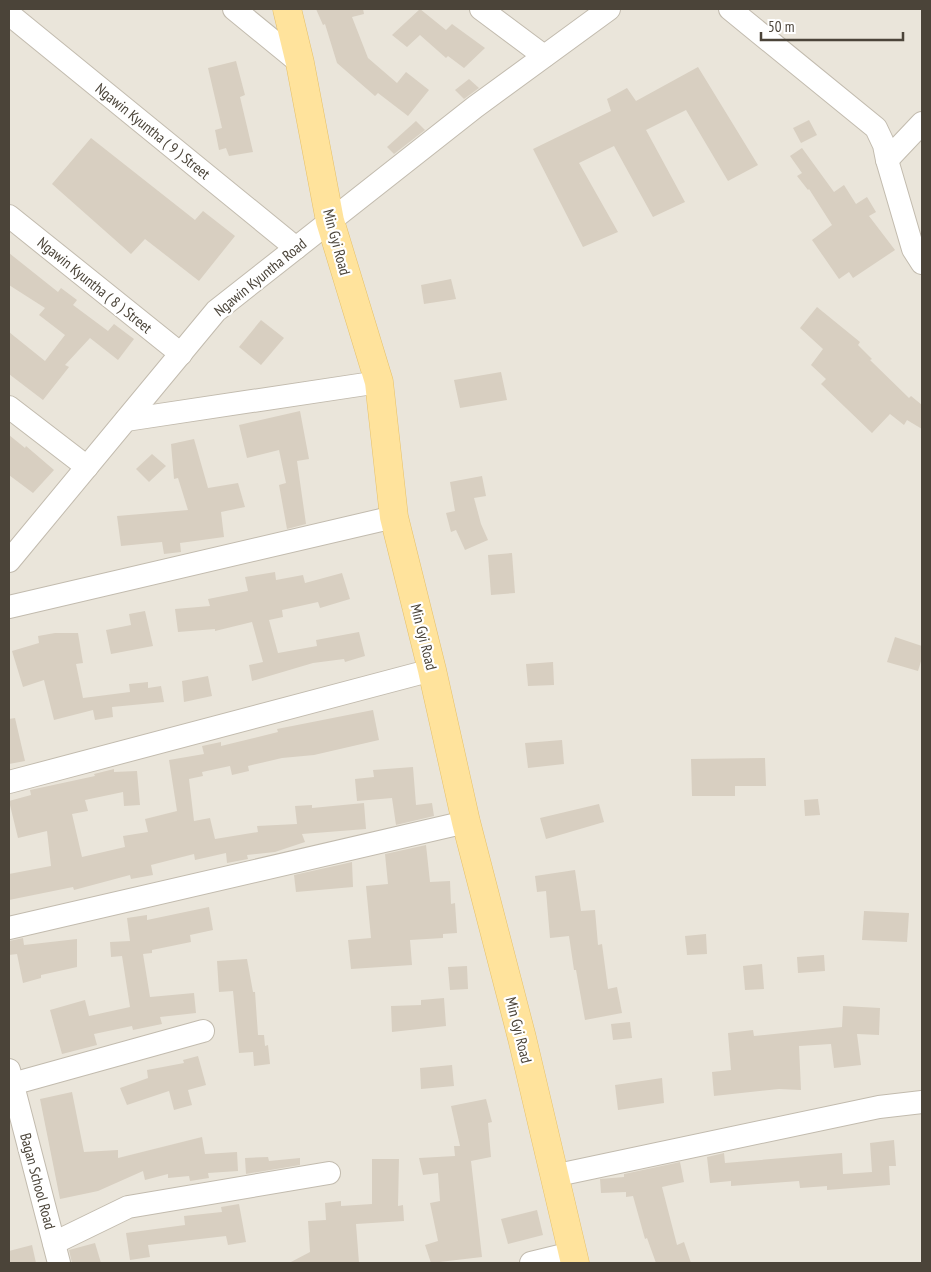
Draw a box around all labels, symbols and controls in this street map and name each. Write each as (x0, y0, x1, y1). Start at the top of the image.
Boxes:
scale bar (761, 10, 904, 42)
text: 50 m (768, 17, 794, 36)
street label: Ngawin Kyuntha ( 9 ) Street (92, 79, 214, 183)
street label: Min Gyi Road (319, 207, 355, 277)
street label: Ngawin Kyuntha ( 8 ) Street (34, 233, 156, 337)
street label: Ngawin Kyuntha Road (210, 234, 310, 320)
street label: Min Gyi Road (407, 602, 441, 672)
street label: Min Gyi Road (502, 995, 536, 1065)
street label: Bagan School Road (16, 1131, 60, 1231)

